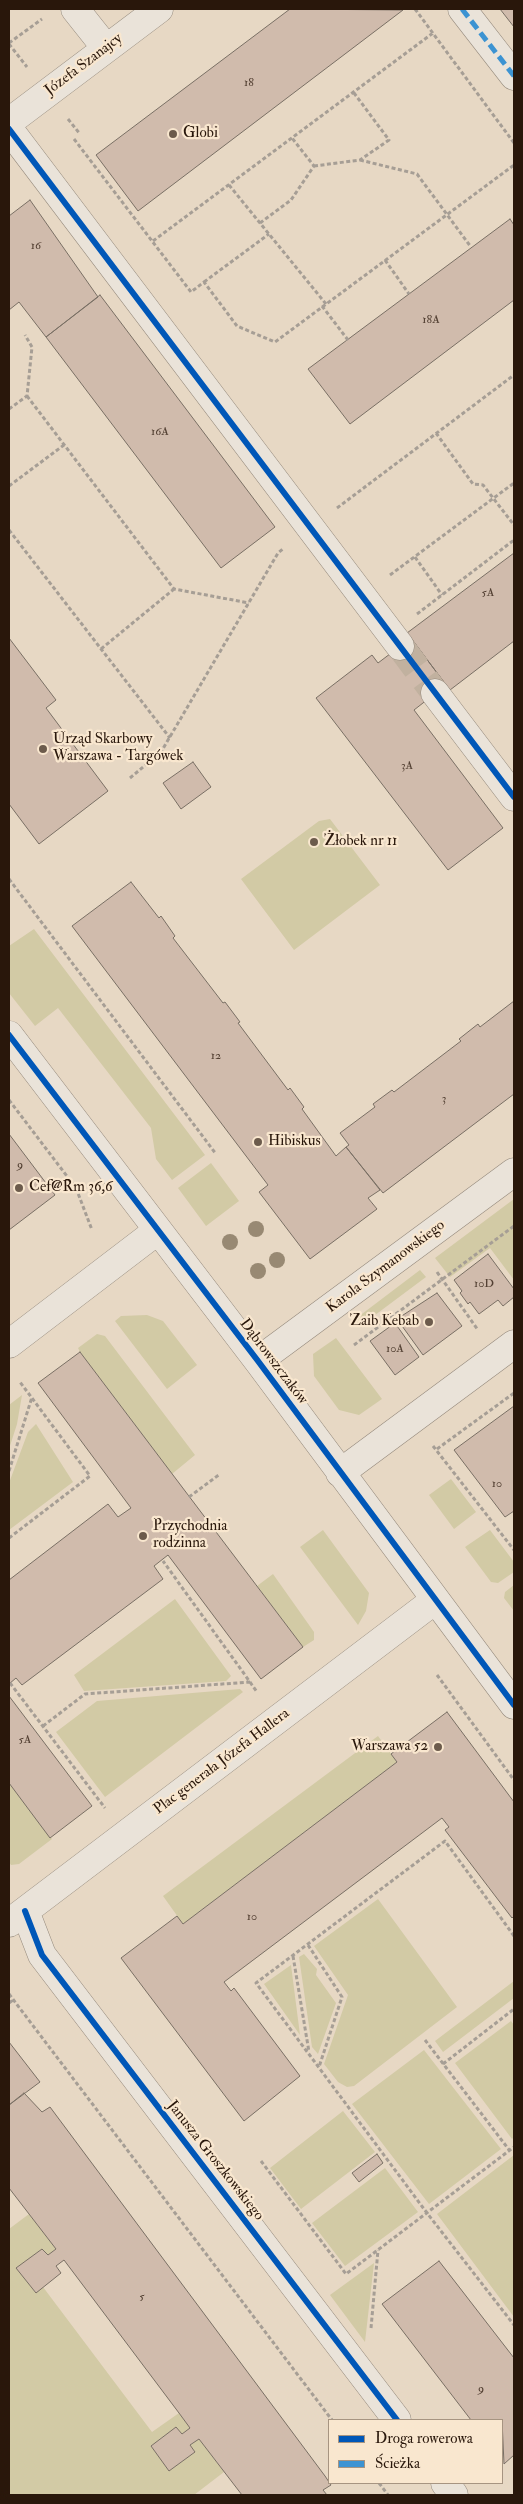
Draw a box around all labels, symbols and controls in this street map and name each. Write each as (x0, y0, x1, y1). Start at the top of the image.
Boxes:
street label: Józefa Szanajcy (42, 30, 126, 100)
house number: 18 (244, 76, 254, 90)
place label: Globi (183, 125, 218, 143)
marker: Globi (167, 128, 179, 140)
house number: 16 (31, 239, 41, 253)
house number: 18A (422, 313, 440, 327)
house number: 16A (151, 425, 169, 439)
house number: 5A (482, 586, 494, 600)
place label: Urząd Skarbowy Warszawa - Targówek (53, 731, 183, 766)
marker: Urząd Skarbowy Warszawa - Targówek (37, 743, 49, 755)
house number: 3A (401, 759, 413, 773)
place label: Żłobek nr 11 (324, 833, 397, 851)
marker: Żłobek nr 11 (308, 836, 320, 848)
house number: 12 (211, 1049, 221, 1063)
house number: 3 (442, 1092, 446, 1106)
place label: Hibiskus (268, 1133, 321, 1151)
marker: Hibiskus (252, 1136, 264, 1148)
house number: 9 (17, 1158, 23, 1172)
place label: Cef@Rm 36,6 (29, 1179, 113, 1197)
marker: Cef@Rm 36,6 (13, 1182, 25, 1194)
street label: Karola Szymanowskiego (323, 1217, 449, 1317)
house number: 10D (474, 1277, 494, 1291)
place label: Zaib Kebab (350, 1313, 419, 1331)
street label: Dąbrowszczaków (235, 1316, 311, 1408)
marker: Zaib Kebab (423, 1316, 435, 1328)
house number: 10A (386, 1342, 404, 1356)
house number: 10 (492, 1477, 502, 1491)
place label: Przychodnia rodzinna (153, 1518, 227, 1553)
marker: Przychodnia rodzinna (137, 1530, 149, 1542)
street label: Plac generała Józefa Hallera (151, 1705, 293, 1819)
house number: 5A (19, 1733, 31, 1747)
place label: Warszawa 52 (351, 1738, 428, 1756)
marker: Warszawa 52 (432, 1741, 444, 1753)
house number: 10 (247, 1910, 257, 1924)
street label: Janusza Groszkowskiego (163, 2097, 267, 2225)
house number: 5 (139, 2290, 145, 2304)
house number: 9 (478, 2382, 484, 2396)
legend (328, 2419, 503, 2484)
text: Droga rowerowa (375, 2429, 473, 2448)
text: Ścieżka (375, 2454, 420, 2473)

